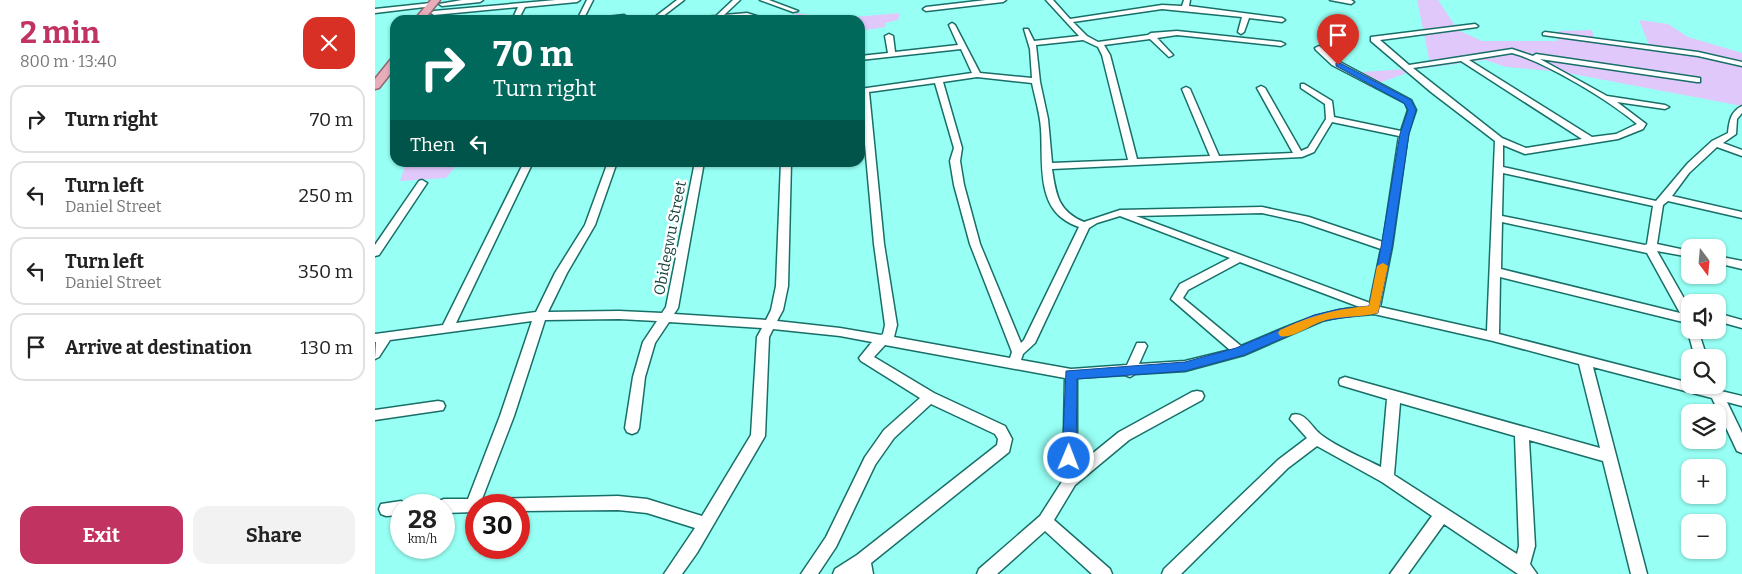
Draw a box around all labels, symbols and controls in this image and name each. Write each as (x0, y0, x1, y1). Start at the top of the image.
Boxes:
pin (1317, 14, 1359, 65)
text: 2 min (20, 15, 100, 51)
button: close (303, 17, 355, 69)
icon: arrive (1324, 21, 1352, 49)
text: 70 m (493, 33, 573, 75)
icon: right (410, 35, 475, 100)
text: 800 m · 13:40 (20, 52, 117, 71)
text: Turn right (493, 75, 596, 102)
icon: right (22, 105, 50, 133)
text: Turn right (65, 108, 158, 131)
text: 70 m (310, 108, 353, 131)
icon: left (465, 130, 493, 158)
text: Then (410, 133, 455, 156)
text: Turn left (65, 174, 144, 197)
street label: Obidegwu Street (650, 179, 690, 297)
icon: left (22, 181, 50, 209)
text: 250 m (298, 184, 353, 207)
text: Daniel Street (65, 197, 162, 216)
north arrow (1681, 239, 1726, 284)
map controls (1681, 239, 1726, 559)
text: Turn left (65, 250, 144, 273)
icon: left (22, 257, 50, 285)
text: 350 m (298, 260, 353, 283)
text: Daniel Street (65, 273, 162, 292)
button: sound (1681, 294, 1726, 339)
icon: arrive (22, 333, 50, 361)
text: Arrive at destination (65, 336, 252, 359)
text: 130 m (300, 336, 353, 359)
button: search (1681, 349, 1726, 394)
button: layers (1681, 404, 1726, 449)
position arrow (1042, 431, 1094, 483)
button: + (1681, 459, 1726, 504)
speed limit sign: 30 (465, 494, 530, 559)
text: 28 (408, 505, 437, 535)
button: Exit (20, 506, 183, 564)
button: Share (193, 506, 355, 564)
button: − (1681, 514, 1726, 559)
text: km/h (408, 532, 437, 546)

